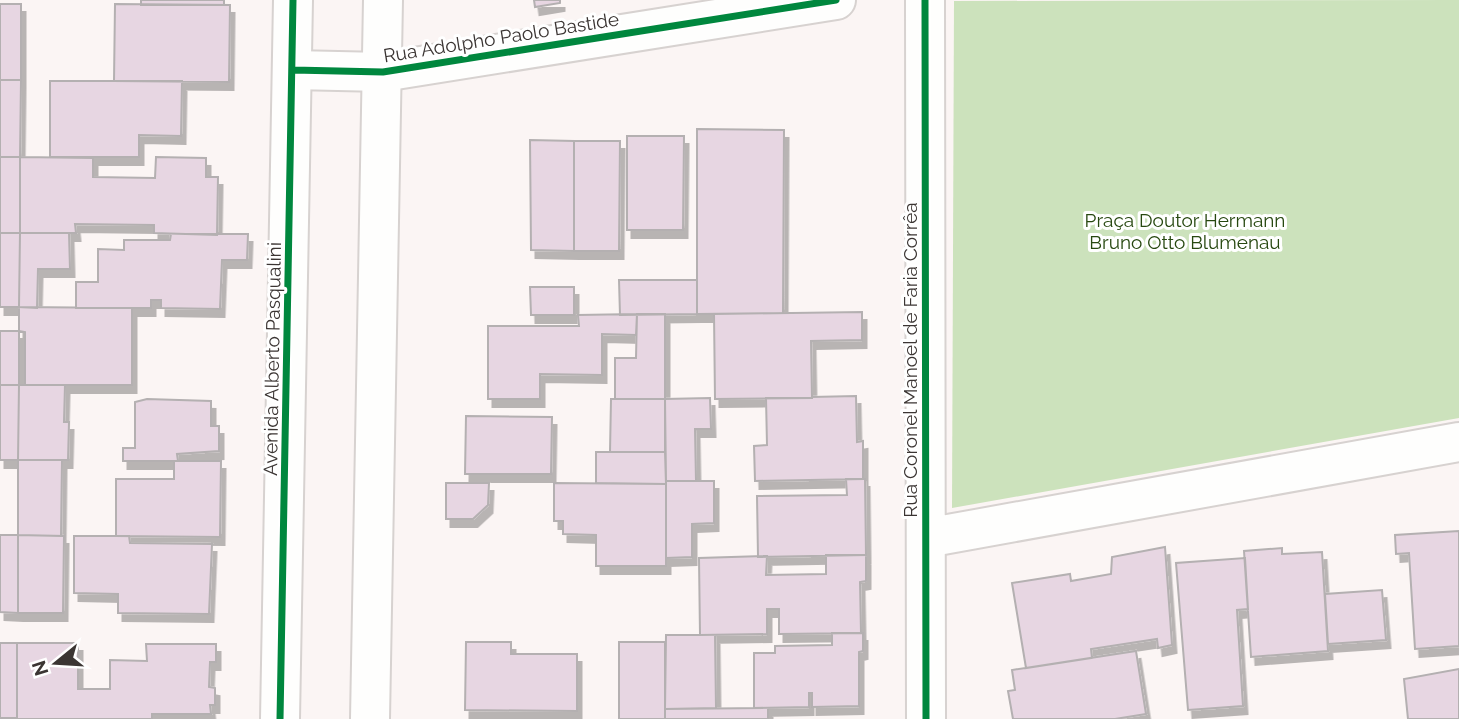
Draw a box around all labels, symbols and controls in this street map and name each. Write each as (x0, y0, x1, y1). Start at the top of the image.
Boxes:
street label: Rua Adolpho Paolo Bastide (382, 7, 620, 67)
street label: Rua Coronel Manoel de Faria Corrêa (899, 202, 921, 518)
park label: Praça Doutor Hermann Bruno Otto Blumenau (1085, 209, 1285, 253)
street label: Avenida Alberto Pasqualini (259, 242, 285, 476)
north arrow (21, 628, 91, 698)
text: N (27, 658, 53, 679)

